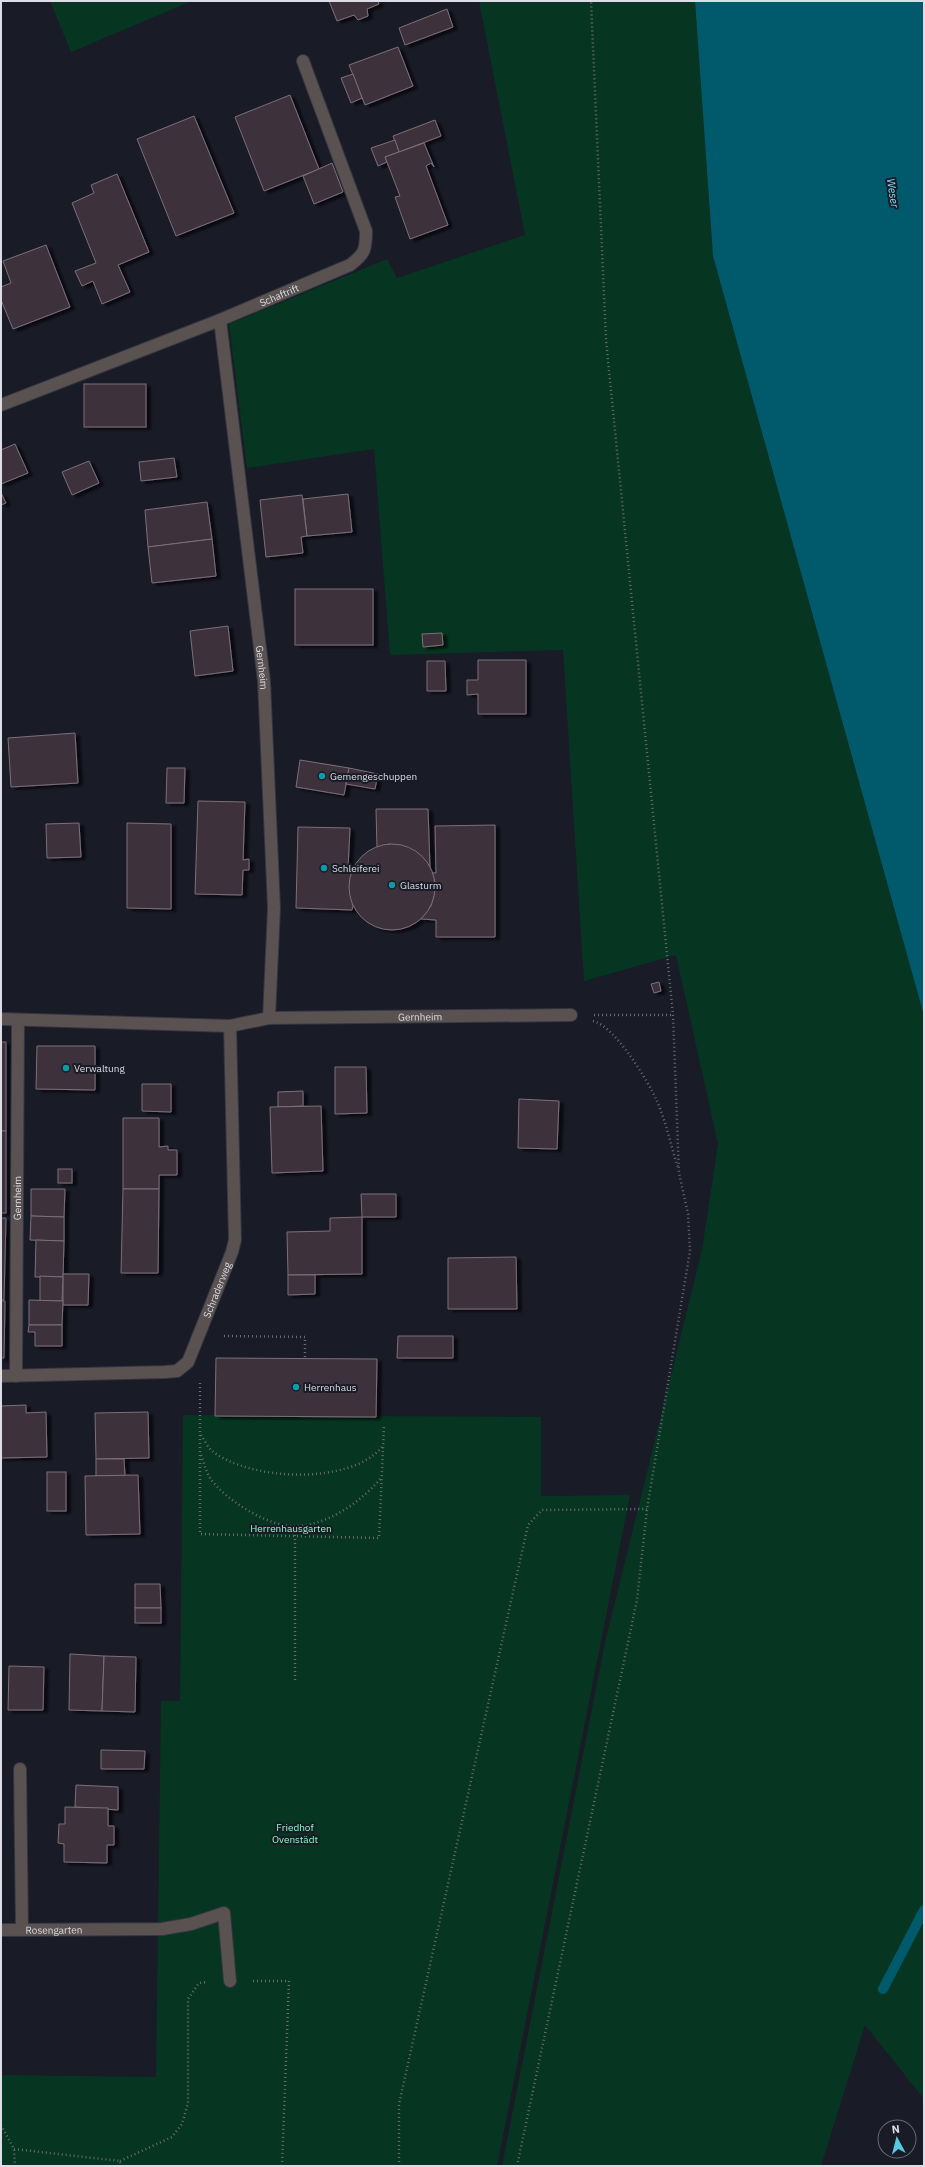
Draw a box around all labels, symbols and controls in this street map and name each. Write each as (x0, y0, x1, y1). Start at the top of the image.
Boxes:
water label: Weser (884, 177, 902, 210)
street label: Schaftrift (258, 281, 301, 310)
street label: Gernheim (253, 645, 270, 690)
place label: Gemengeschuppen (330, 770, 417, 783)
marker: Gemengeschuppen (317, 771, 327, 781)
place label: Schleiferei (332, 862, 380, 875)
marker: Schleiferei (319, 863, 329, 873)
place label: Glasturm (400, 879, 441, 892)
marker: Glasturm (387, 880, 397, 890)
street label: Gernheim (398, 1010, 442, 1024)
place label: Verwaltung (74, 1062, 125, 1075)
marker: Verwaltung (61, 1063, 71, 1073)
street label: Gernheim (11, 1176, 24, 1220)
street label: Schraderweg (200, 1260, 235, 1320)
place label: Herrenhaus (304, 1381, 357, 1394)
marker: Herrenhaus (291, 1382, 301, 1392)
park label: Herrenhausgarten (250, 1522, 332, 1535)
park label: Friedhof Ovenstädt (272, 1821, 319, 1846)
street label: Rosengarten (26, 1923, 82, 1937)
north arrow (877, 2119, 917, 2159)
text: N (891, 2122, 901, 2137)

